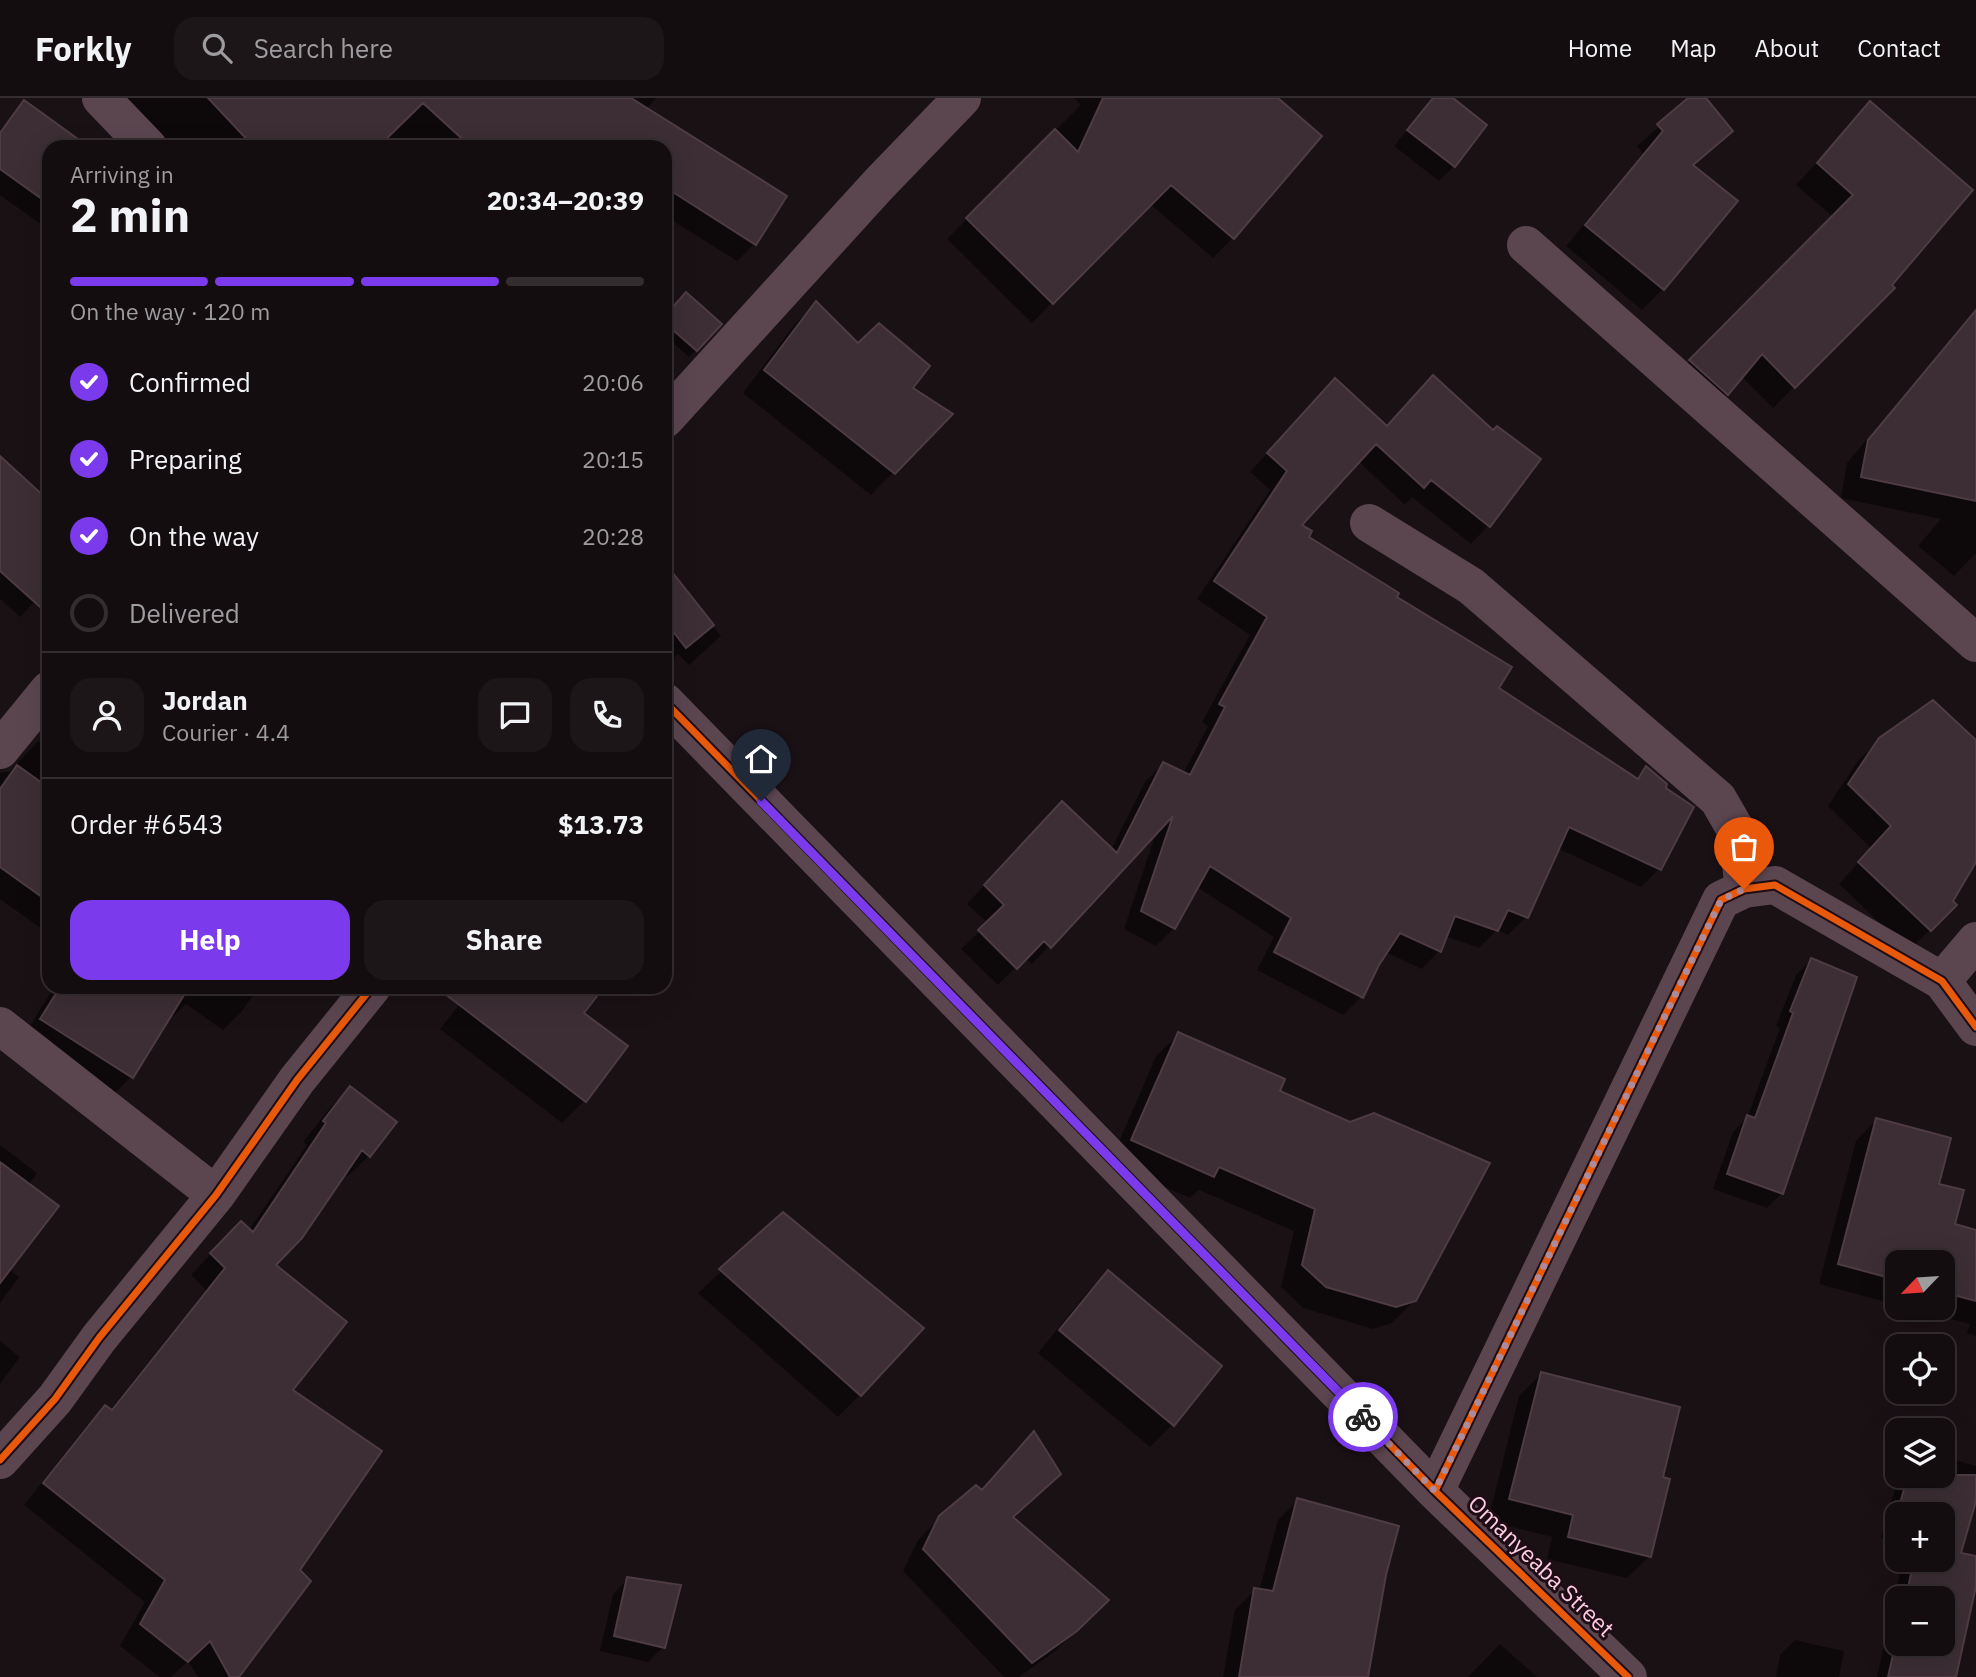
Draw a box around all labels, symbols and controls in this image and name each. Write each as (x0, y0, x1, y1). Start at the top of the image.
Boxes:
search box (174, 17, 664, 80)
text: Forkly (35, 27, 132, 70)
icon: search (198, 29, 236, 67)
text: Search here (254, 31, 393, 65)
text: Home (1568, 32, 1632, 64)
text: Map (1670, 32, 1716, 64)
text: About (1754, 32, 1819, 64)
text: Contact (1857, 32, 1941, 64)
text: Arriving in (70, 159, 174, 189)
text: 20:34–20:39 (487, 183, 644, 217)
text: 2 min (70, 185, 190, 245)
text: On the way · 120 m (70, 296, 270, 326)
icon: check (70, 363, 108, 401)
text: Confirmed (129, 365, 251, 399)
text: 20:06 (582, 367, 644, 397)
icon: check (70, 440, 108, 478)
text: Preparing (129, 442, 242, 476)
text: 20:15 (582, 444, 644, 474)
icon: check (70, 517, 108, 555)
text: On the way (129, 519, 259, 553)
text: 20:28 (582, 521, 644, 551)
text: Delivered (129, 596, 240, 630)
button: person (70, 678, 144, 752)
button: chat (478, 678, 552, 752)
button: phone (570, 678, 644, 752)
text: Jordan (162, 683, 248, 717)
text: Courier · 4.4 (162, 717, 290, 747)
pin (731, 729, 791, 801)
icon: home (742, 740, 780, 778)
text: Order #6543 (70, 807, 224, 841)
text: $13.73 (558, 807, 644, 841)
pin (1714, 817, 1774, 889)
icon: bag (1725, 828, 1763, 866)
button: Help (70, 900, 350, 980)
button: Share (364, 900, 644, 980)
north arrow (1885, 1250, 1955, 1320)
map controls (1885, 1250, 1955, 1656)
button: locate (1885, 1334, 1955, 1404)
courier (1328, 1382, 1398, 1452)
icon: bike (1344, 1398, 1382, 1436)
button: layers (1885, 1418, 1955, 1488)
street label: Omanyeaba Street (1462, 1488, 1621, 1643)
button: + (1885, 1502, 1955, 1572)
button: − (1885, 1586, 1955, 1656)

